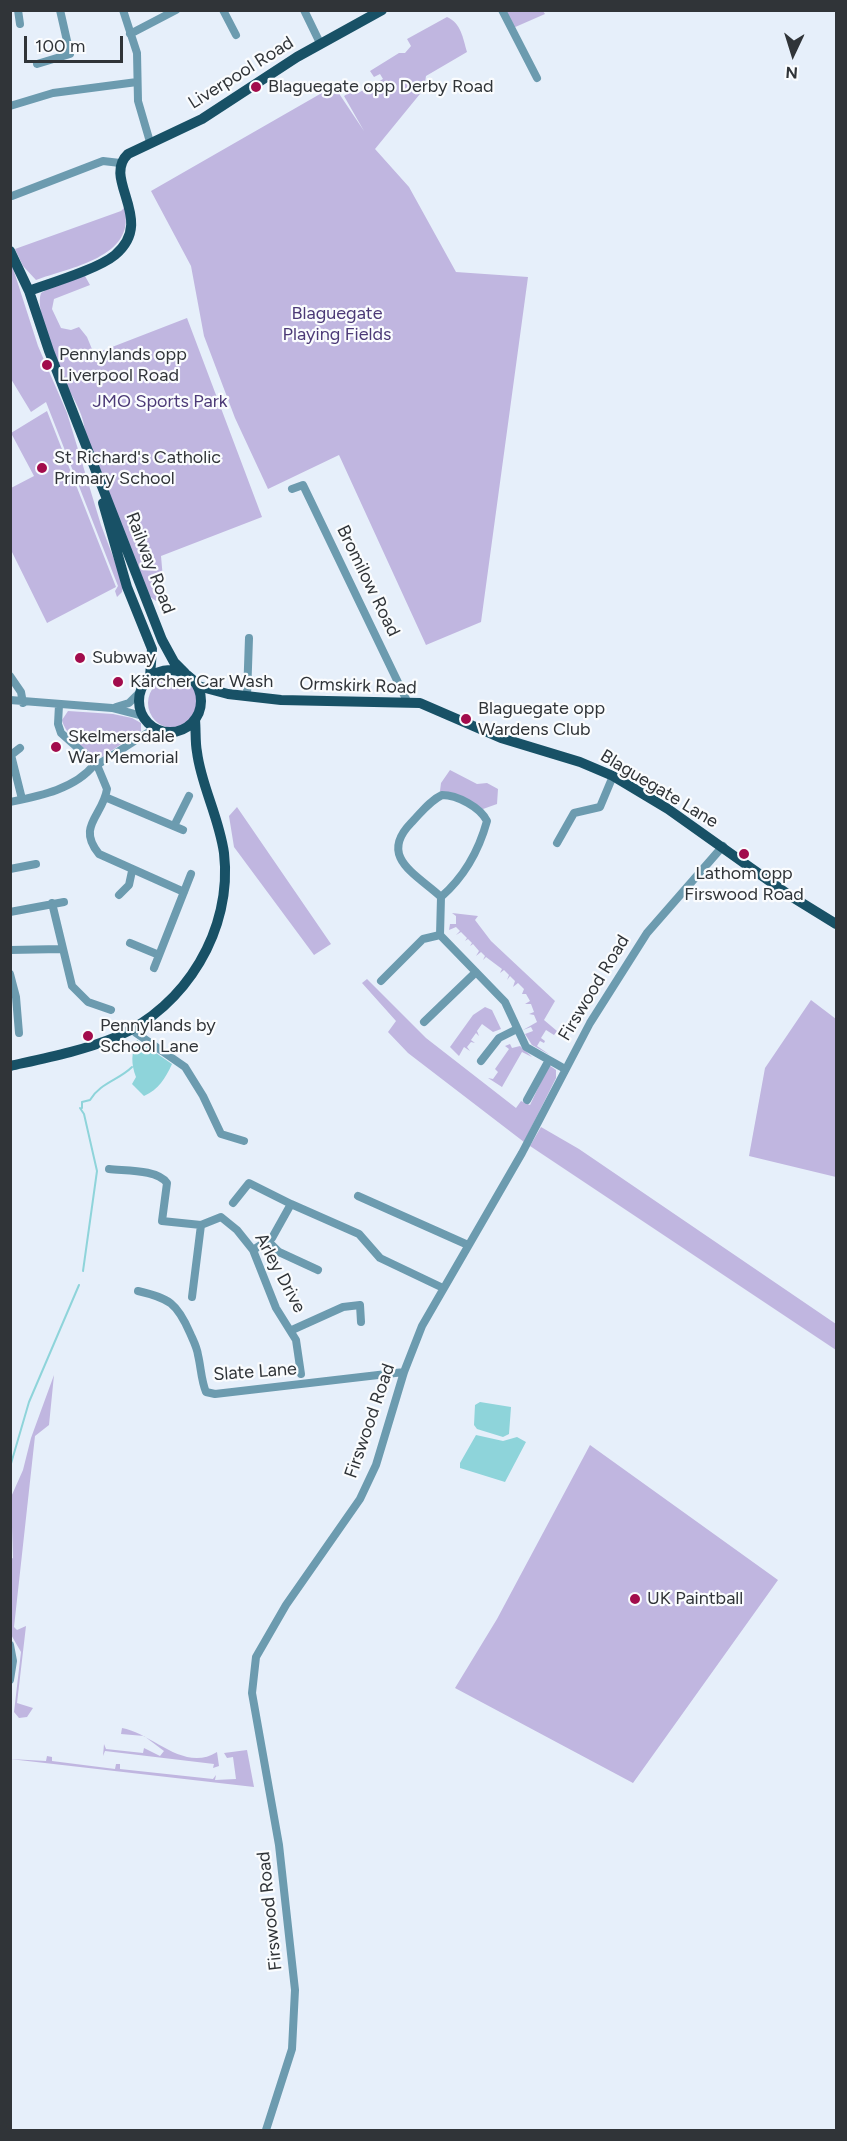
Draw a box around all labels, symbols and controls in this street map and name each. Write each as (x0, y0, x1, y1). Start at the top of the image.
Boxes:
scale bar (27, 24, 126, 62)
north arrow (763, 24, 823, 84)
street label: Liverpool Road (184, 32, 298, 114)
text: 100 m (35, 35, 85, 57)
text: N (785, 63, 799, 82)
place label: Blaguegate opp Derby Road (268, 76, 493, 98)
marker: Blaguegate opp Derby Road (249, 80, 263, 94)
park label: Blaguegate Playing Fields (283, 303, 391, 346)
place label: Pennylands opp Liverpool Road (59, 344, 187, 386)
marker: Pennylands opp Liverpool Road (40, 358, 54, 372)
park label: JMO Sports Park (93, 391, 227, 413)
place label: St Richard's Catholic Primary School (54, 447, 221, 490)
marker: St Richard's Catholic Primary School (35, 461, 49, 475)
street label: Railway Road (121, 509, 179, 617)
street label: Bromilow Road (332, 522, 404, 640)
place label: Subway (92, 647, 156, 669)
marker: Subway (73, 651, 87, 665)
place label: Kärcher Car Wash (130, 671, 273, 693)
street label: Ormskirk Road (299, 673, 417, 699)
marker: Kärcher Car Wash (111, 675, 125, 689)
place label: Blaguegate opp Wardens Club (478, 698, 605, 740)
marker: Blaguegate opp Wardens Club (459, 712, 473, 726)
place label: Skelmersdale War Memorial (68, 726, 178, 768)
marker: Skelmersdale War Memorial (49, 740, 63, 754)
street label: Blaguegate Lane (596, 745, 722, 833)
marker: Lathom opp Firswood Road (737, 847, 751, 861)
place label: Lathom opp Firswood Road (684, 863, 804, 906)
street label: Firswood Road (554, 931, 634, 1045)
place label: Pennylands by School Lane (100, 1015, 216, 1058)
marker: Pennylands by School Lane (81, 1029, 95, 1043)
street label: Arley Drive (250, 1229, 310, 1317)
street label: Slate Lane (213, 1358, 297, 1386)
street label: Firswood Road (340, 1361, 400, 1481)
place label: UK Paintball (647, 1588, 743, 1610)
marker: UK Paintball (628, 1592, 642, 1606)
street label: Firswood Road (253, 1850, 287, 1972)

